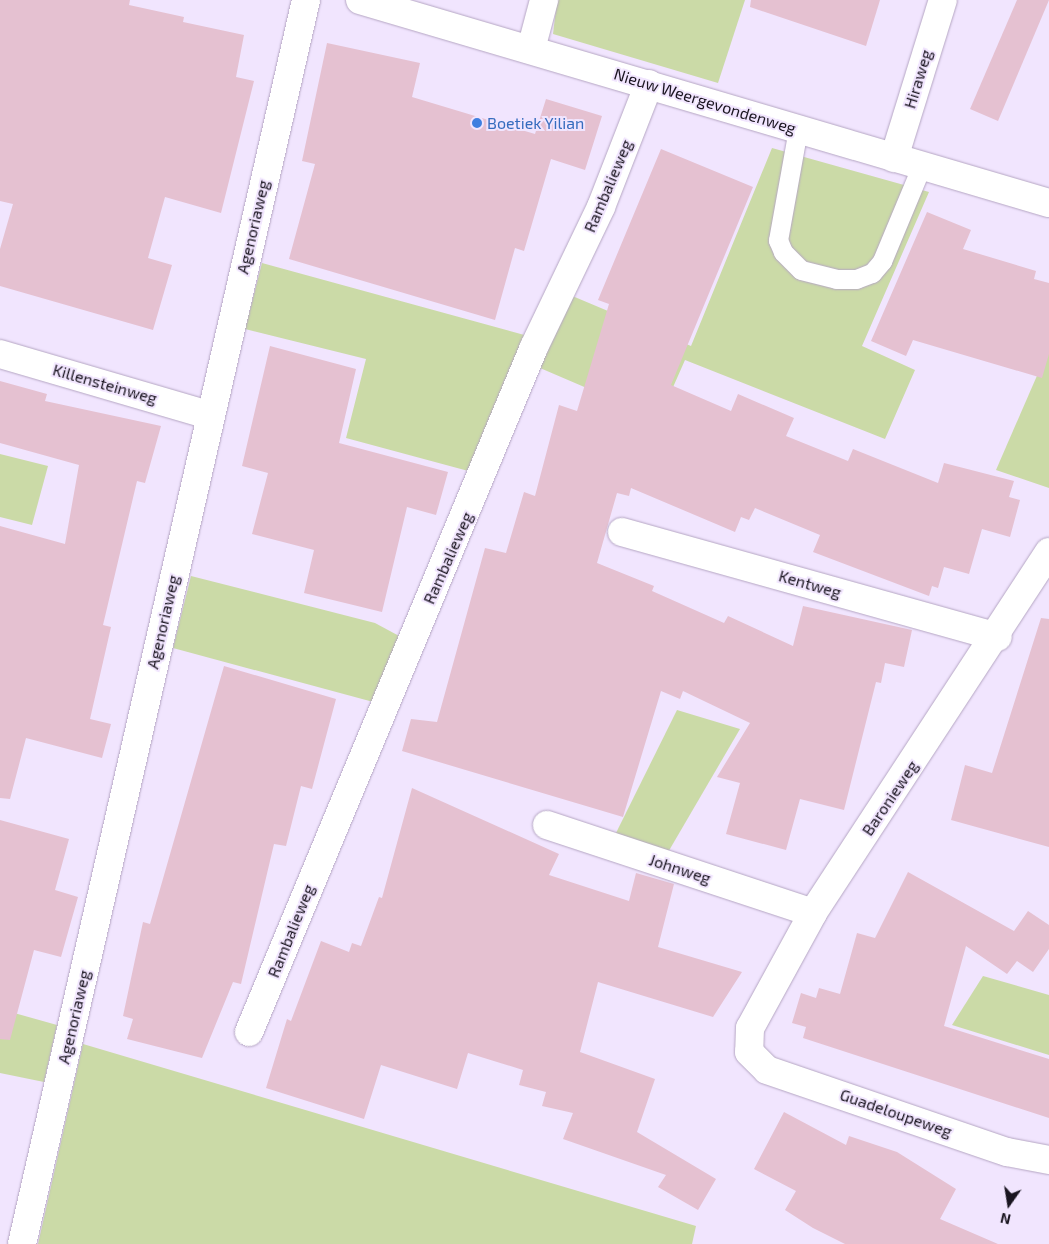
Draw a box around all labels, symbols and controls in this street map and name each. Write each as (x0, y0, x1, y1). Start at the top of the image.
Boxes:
street label: Hiraweg (900, 47, 936, 111)
street label: Nieuw Weergevondenweg (611, 64, 799, 138)
place label: Boetiek Yilian (487, 113, 585, 133)
marker: Boetiek Yilian (471, 117, 483, 129)
street label: Rambalieweg (580, 137, 636, 235)
street label: Agenoriaweg (233, 178, 273, 276)
street label: Killensteinweg (51, 360, 159, 408)
street label: Rambalieweg (419, 509, 477, 607)
street label: Kentweg (777, 566, 843, 602)
street label: Agenoriaweg (143, 573, 183, 671)
street label: Baronieweg (858, 757, 922, 839)
street label: Johnweg (647, 850, 713, 888)
street label: Rambalieweg (264, 882, 318, 980)
street label: Agenoriaweg (54, 968, 94, 1066)
street label: Guadeloupeweg (837, 1085, 955, 1141)
north arrow (984, 1179, 1034, 1229)
text: N (999, 1210, 1012, 1229)

